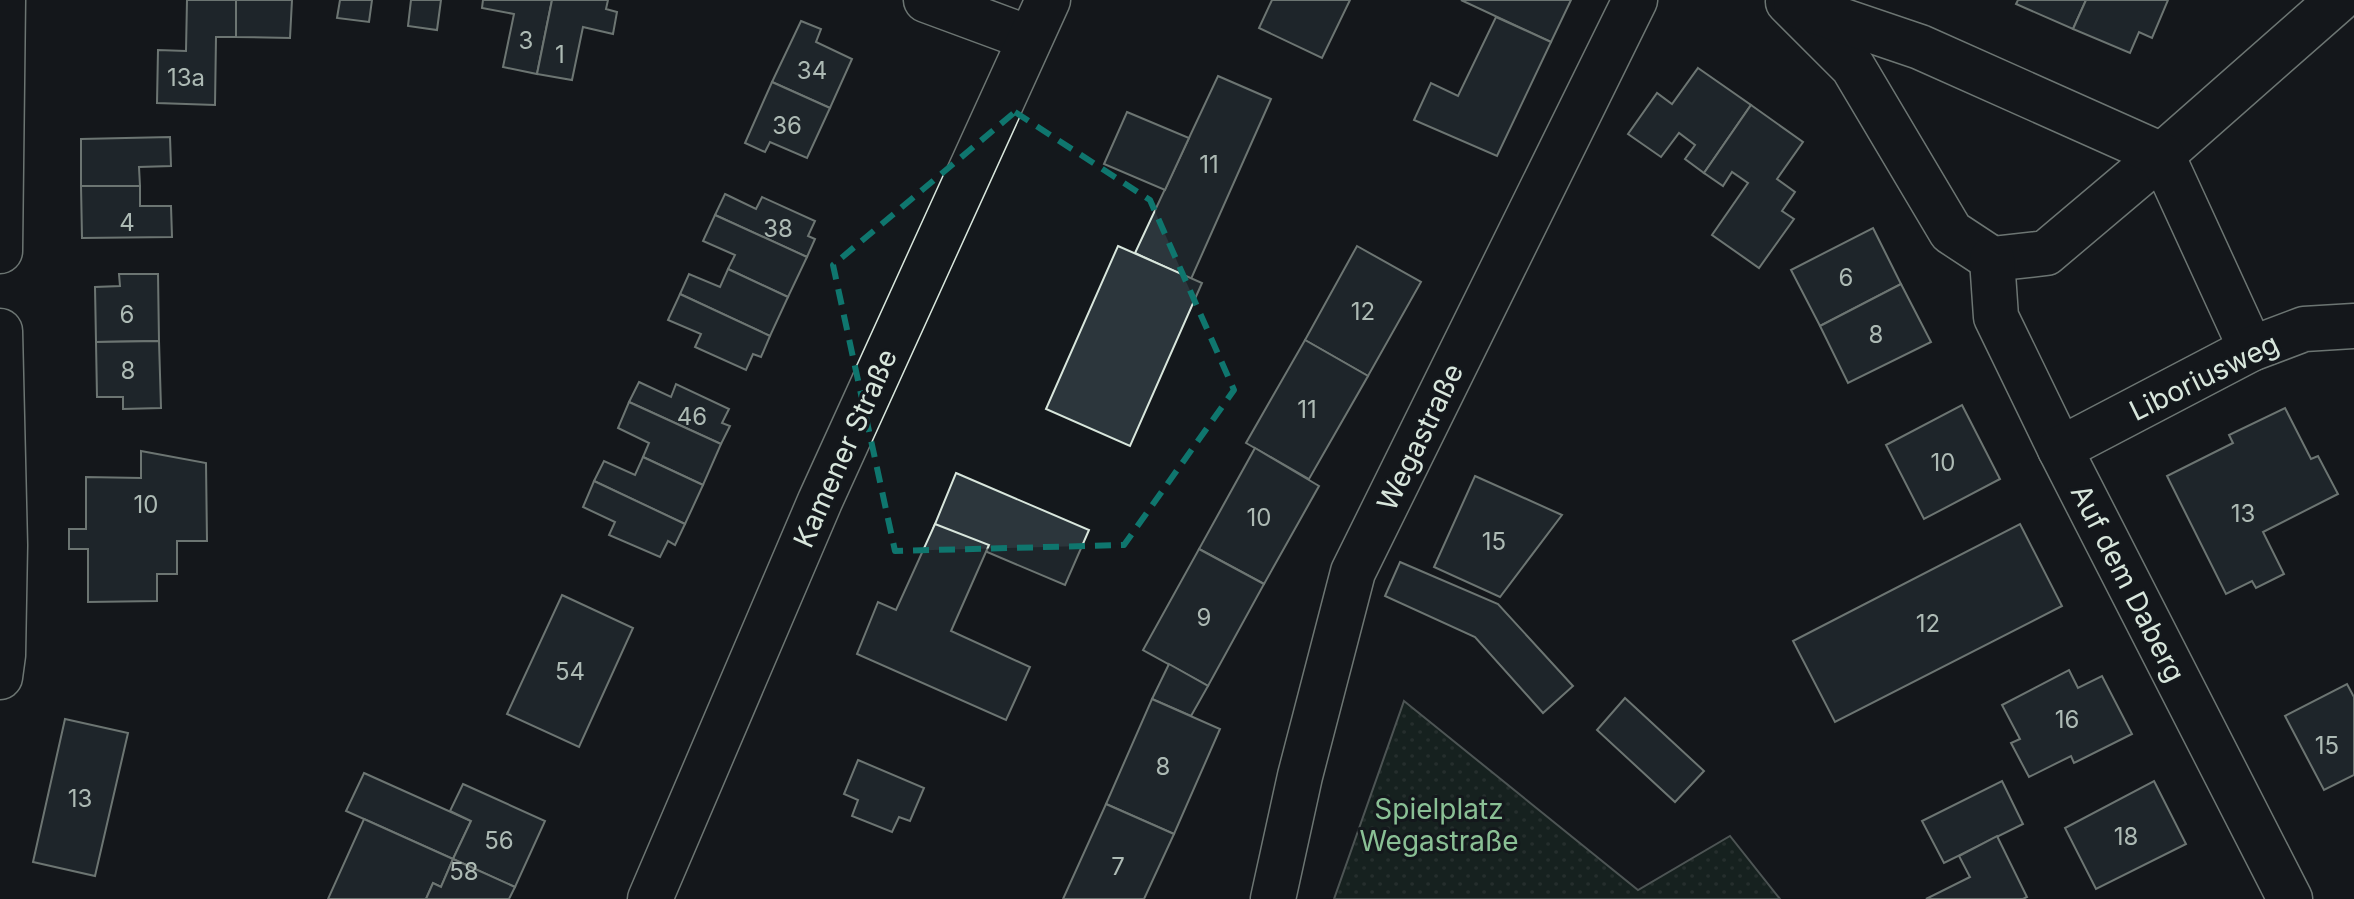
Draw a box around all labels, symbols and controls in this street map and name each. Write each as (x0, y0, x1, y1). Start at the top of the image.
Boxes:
house number: 3 (519, 26, 533, 55)
house number: 1 (555, 40, 565, 69)
house number: 34 (797, 56, 827, 85)
house number: 13a (167, 63, 205, 92)
house number: 36 (772, 111, 802, 140)
house number: 11 (1199, 150, 1219, 179)
house number: 4 (119, 208, 135, 237)
house number: 38 (763, 214, 793, 243)
house number: 6 (1839, 263, 1853, 292)
house number: 12 (1351, 297, 1375, 326)
house number: 6 (120, 300, 134, 329)
house number: 8 (1869, 320, 1883, 349)
street label: Liboriusweg (2124, 326, 2284, 428)
street label: Kamener Straße (786, 344, 904, 552)
house number: 8 (121, 356, 135, 385)
street label: Wegastraße (1370, 358, 1470, 516)
house number: 11 (1297, 395, 1317, 424)
house number: 46 (677, 402, 707, 431)
house number: 10 (1931, 448, 1955, 477)
street label: Auf dem Daberg (2064, 479, 2192, 687)
house number: 10 (134, 490, 158, 519)
house number: 13 (2231, 499, 2255, 528)
house number: 10 (1247, 503, 1271, 532)
house number: 15 (1482, 527, 1506, 556)
house number: 9 (1197, 603, 1211, 632)
house number: 12 (1916, 609, 1940, 638)
house number: 54 (555, 657, 585, 686)
house number: 16 (2055, 705, 2079, 734)
house number: 15 (2315, 731, 2339, 760)
house number: 8 (1156, 752, 1170, 781)
house number: 13 (68, 784, 92, 813)
park label: Spielplatz Wegastraße (1359, 792, 1519, 858)
house number: 18 (2114, 822, 2138, 851)
house number: 56 (484, 826, 514, 855)
house number: 7 (1111, 852, 1125, 881)
house number: 58 (449, 857, 479, 886)

